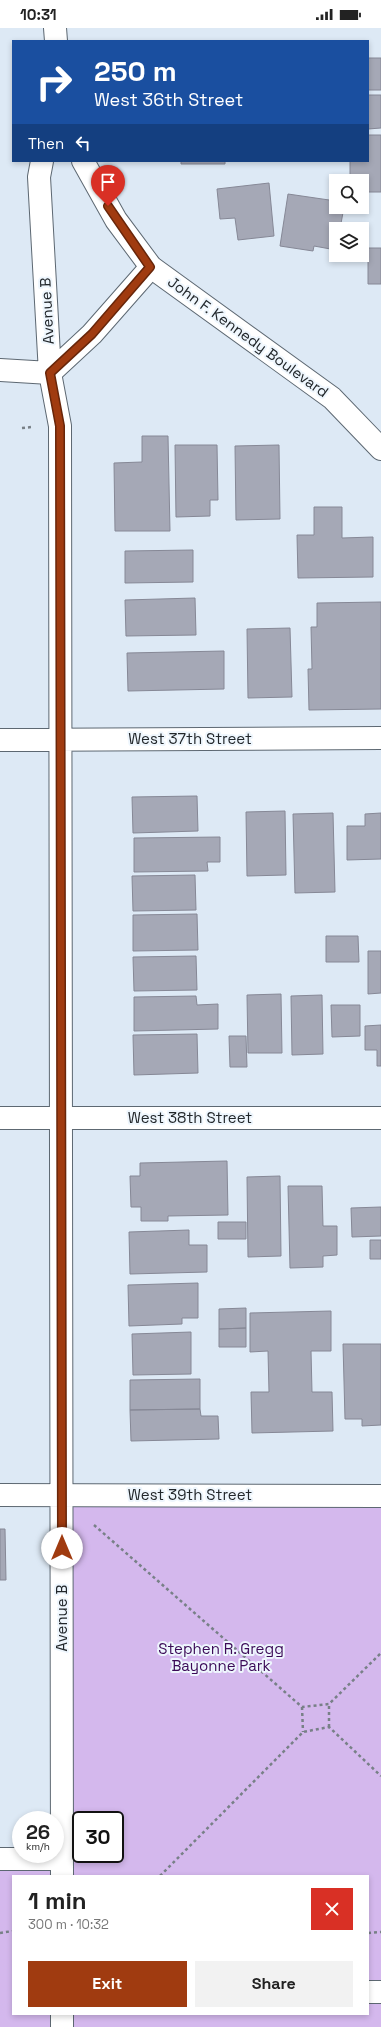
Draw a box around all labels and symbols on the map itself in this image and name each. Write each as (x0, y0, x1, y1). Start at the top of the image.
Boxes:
pin (91, 165, 125, 206)
street label: John F. Kennedy Boulevard (164, 272, 332, 401)
street label: Avenue B (35, 277, 58, 345)
street label: West 37th Street (128, 729, 252, 748)
street label: West 38th Street (128, 1108, 252, 1127)
street label: West 39th Street (128, 1485, 252, 1504)
position arrow (41, 1527, 83, 1569)
street label: Avenue B (52, 1585, 71, 1651)
park label: Stephen R. Gregg Bayonne Park (158, 1639, 284, 1675)
speed limit sign: 30 (72, 1811, 124, 1863)

